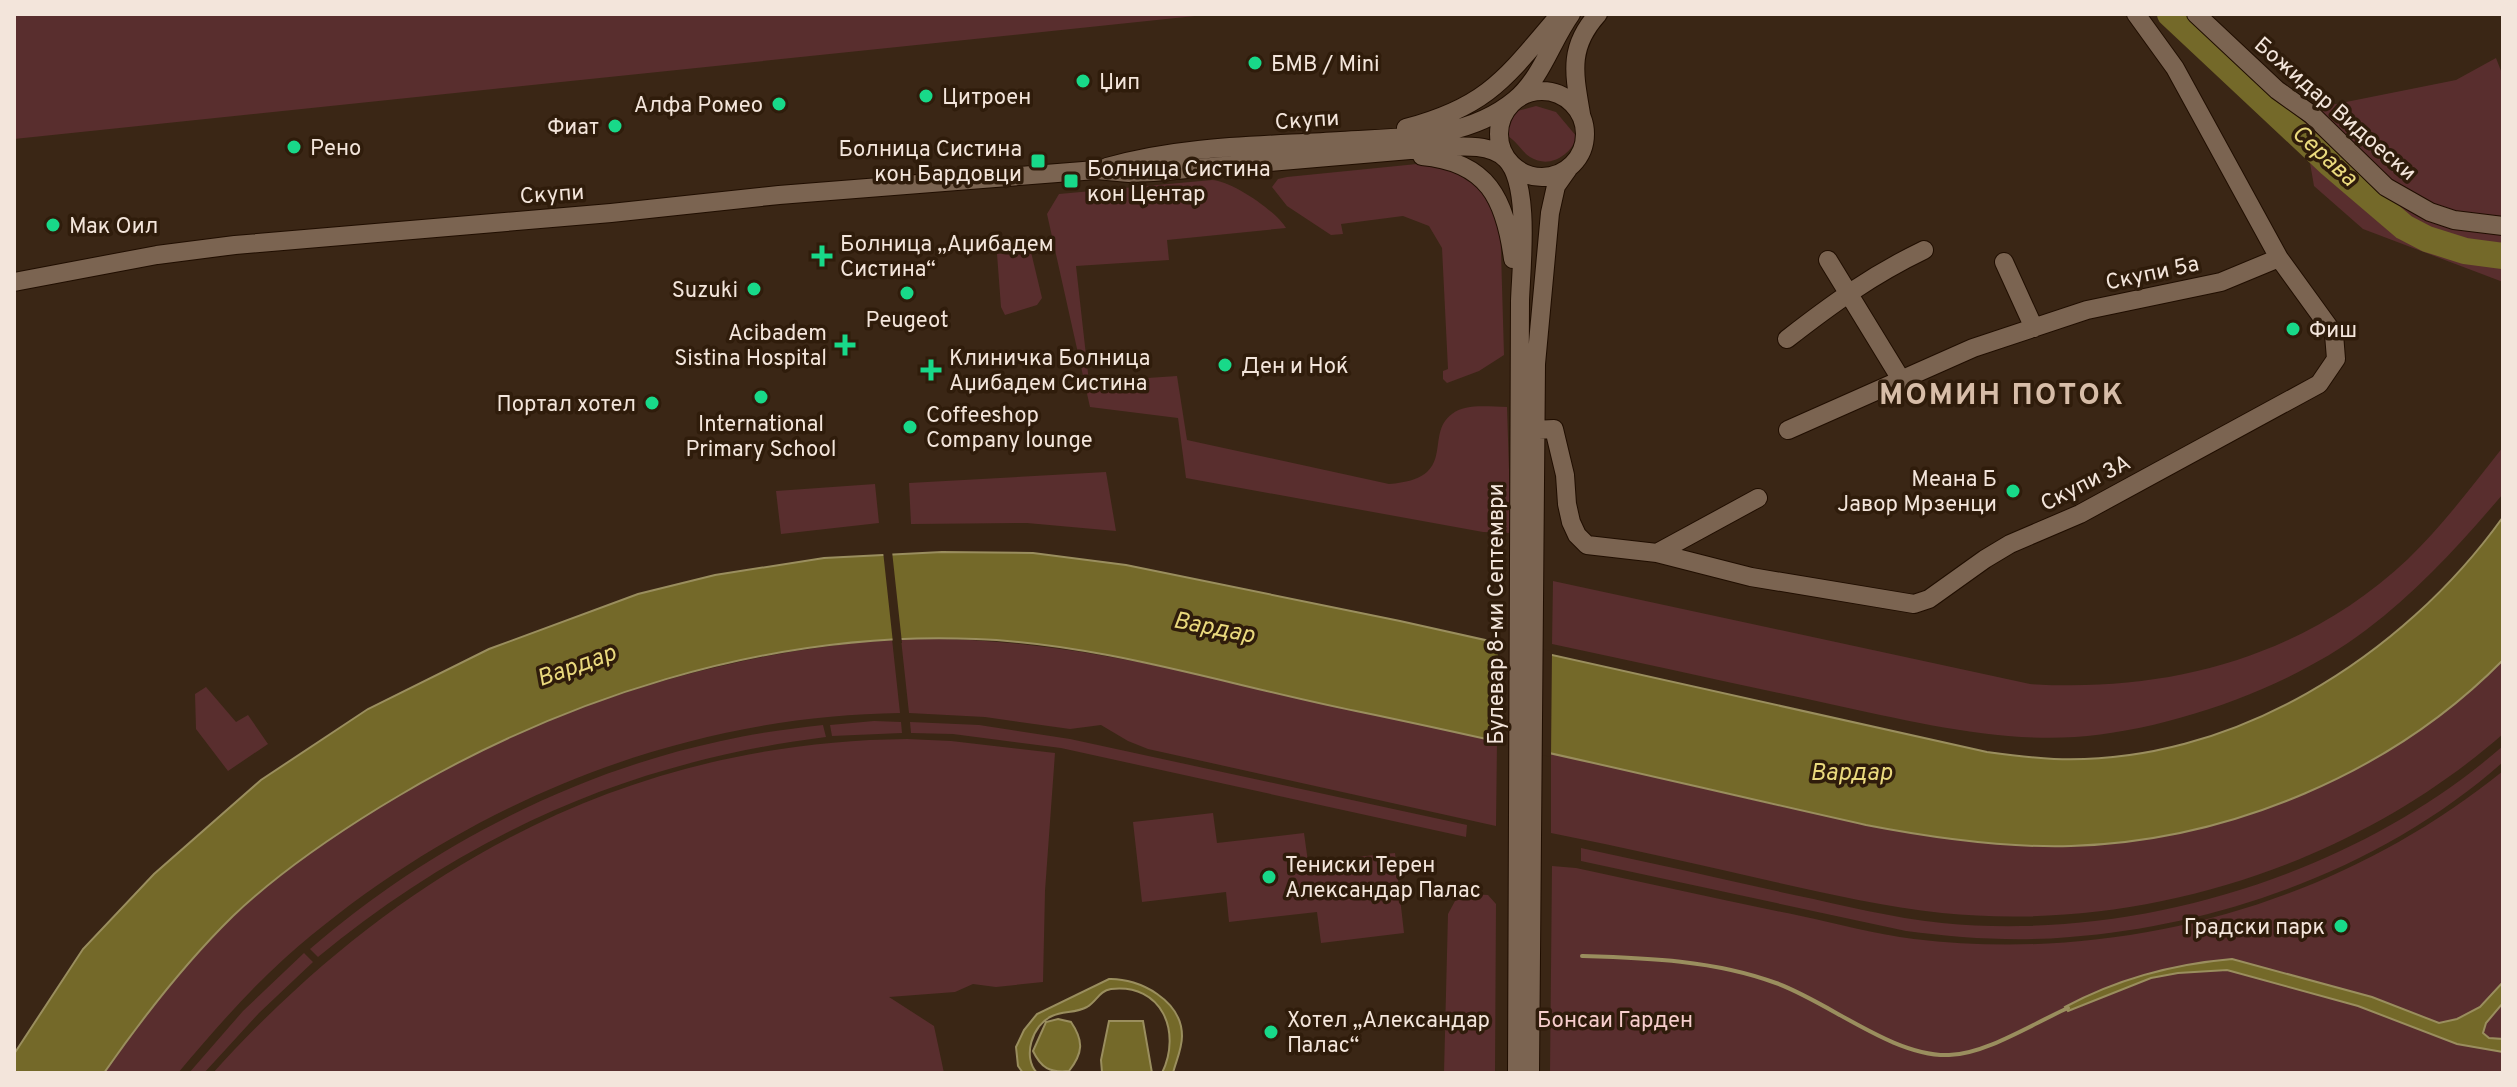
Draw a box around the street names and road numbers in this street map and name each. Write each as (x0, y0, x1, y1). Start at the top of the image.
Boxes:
street label: Божидар Видоески (2248, 32, 2421, 188)
street label: Скупи (1274, 106, 1340, 137)
street label: Скупи (519, 180, 585, 211)
street label: Скупи 5а (2103, 251, 2202, 298)
street label: Скупи 3А (2036, 450, 2136, 518)
street label: Булевар 8-ми Септември (1484, 483, 1511, 745)

